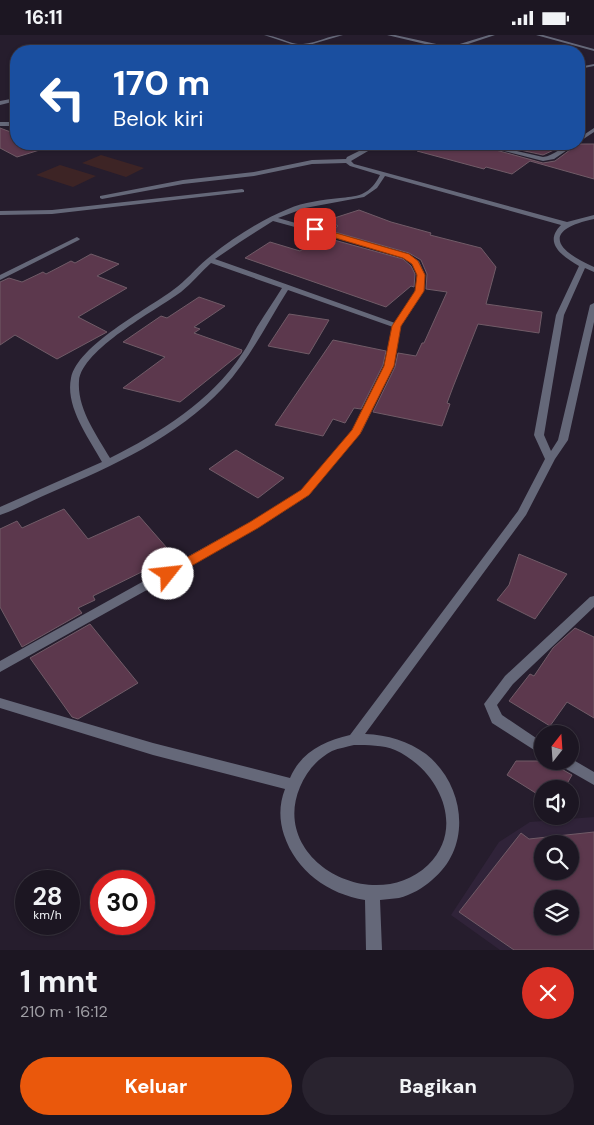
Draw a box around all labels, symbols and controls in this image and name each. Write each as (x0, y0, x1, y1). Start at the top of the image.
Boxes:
text: 16:11 (25, 5, 63, 30)
text: 170 m (113, 60, 210, 106)
icon: left (30, 65, 95, 130)
text: Belok kiri (113, 104, 203, 133)
pin (294, 208, 336, 250)
icon: arrive (301, 215, 329, 243)
position arrow (141, 547, 193, 599)
north arrow (534, 725, 579, 770)
map controls (534, 725, 579, 935)
button: sound (534, 780, 579, 825)
button: search (534, 835, 579, 880)
speed limit sign: 30 (90, 870, 155, 935)
text: 28 (32, 880, 63, 913)
button: layers (534, 890, 579, 935)
text: km/h (33, 907, 62, 923)
text: 1 mnt (20, 962, 98, 1001)
button: close (522, 967, 574, 1019)
text: 210 m · 16:12 (20, 1001, 108, 1022)
button: Keluar (20, 1057, 292, 1115)
button: Bagikan (302, 1057, 574, 1115)

